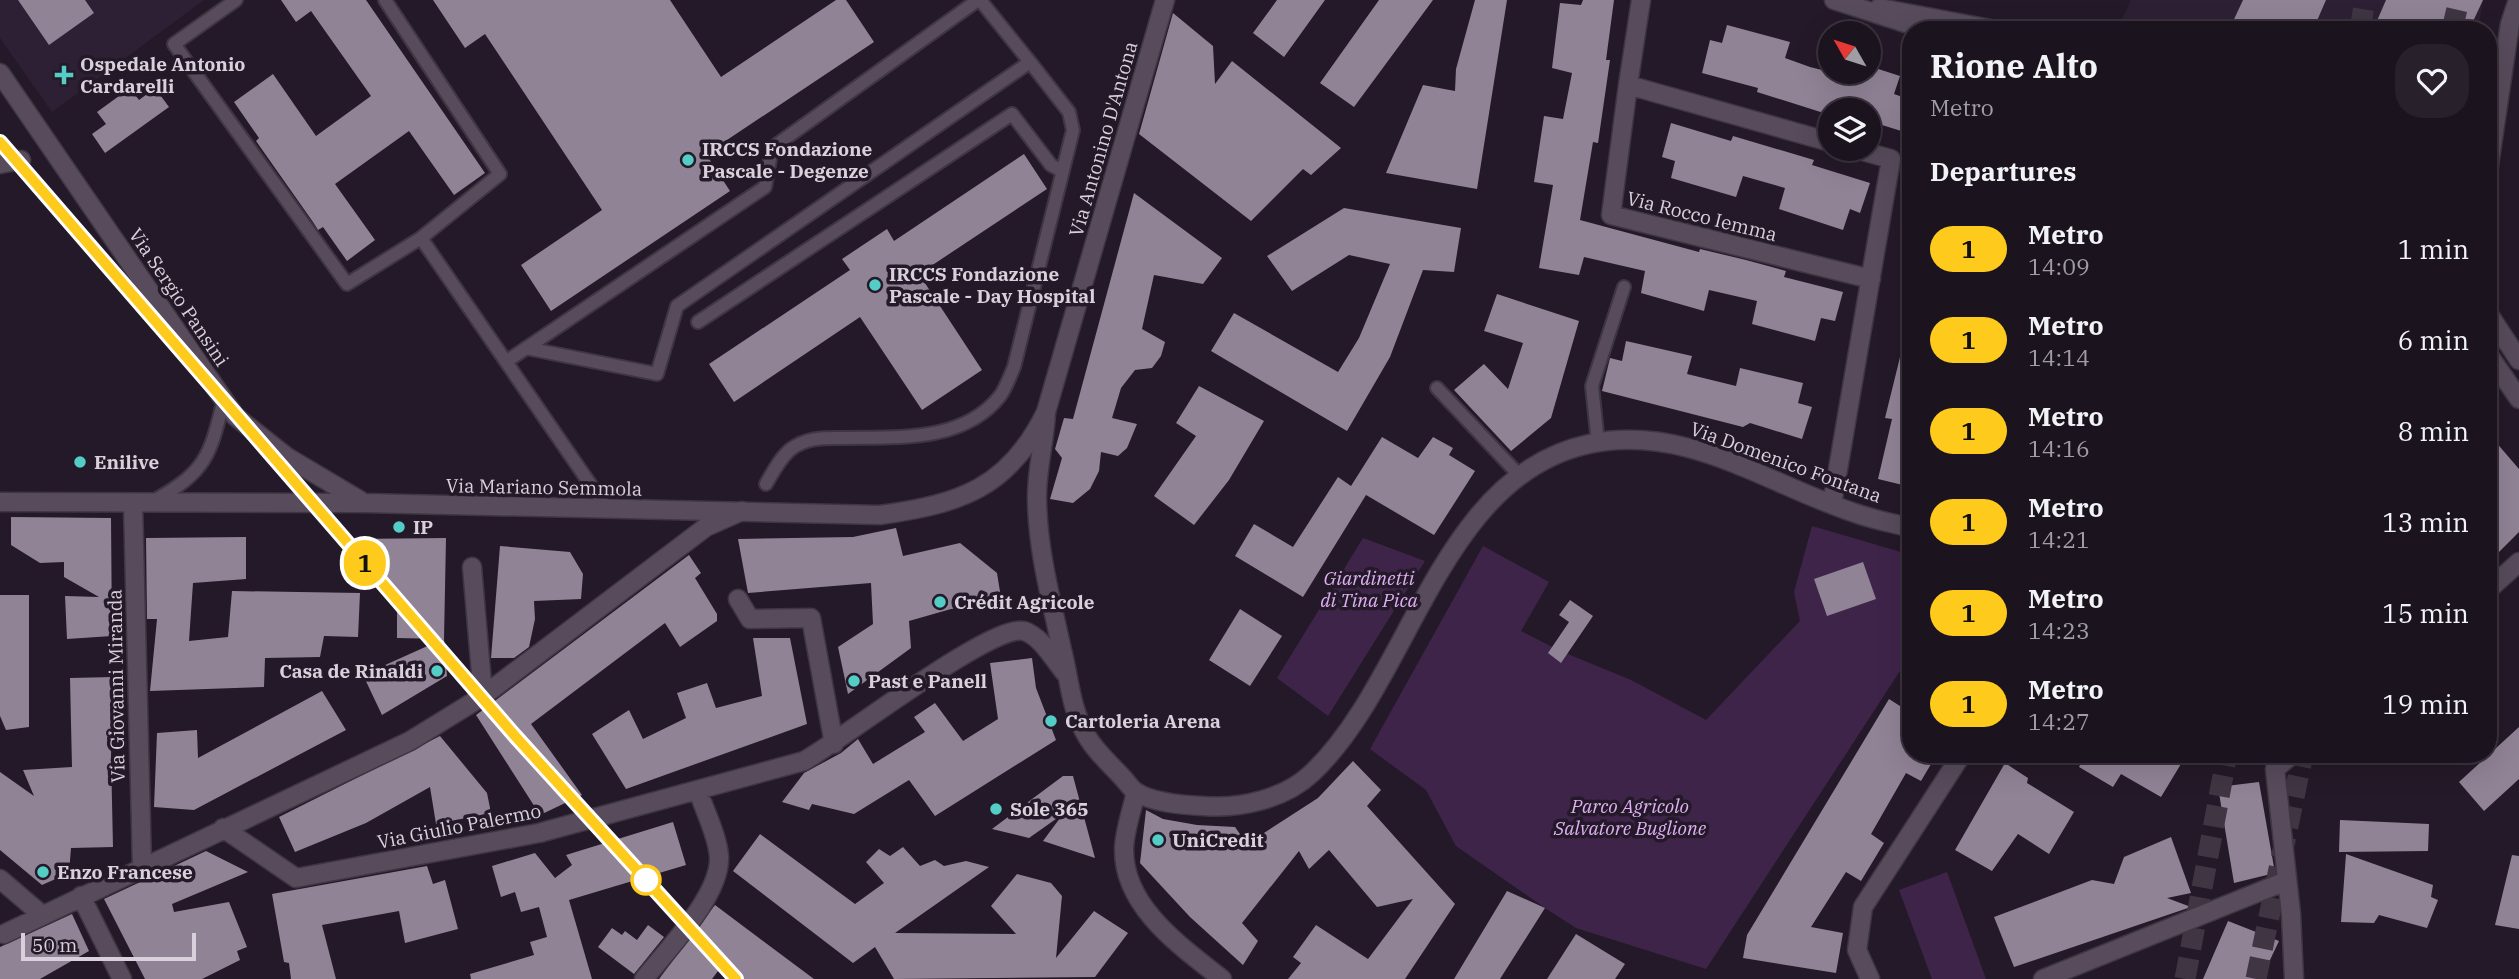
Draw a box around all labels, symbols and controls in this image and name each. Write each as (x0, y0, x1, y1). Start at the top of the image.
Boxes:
north arrow (1818, 21, 1881, 84)
map controls (1818, 21, 1881, 161)
street label: Via Antonino D'Antona (1064, 39, 1142, 239)
text: Rione Alto (1930, 44, 2098, 87)
button: heart (2395, 44, 2469, 118)
place label: Ospedale Antonio Cardarelli (80, 52, 245, 98)
marker: Ospedale Antonio Cardarelli (54, 65, 74, 85)
text: Metro (1930, 92, 1994, 122)
button: layers (1818, 98, 1881, 161)
place label: IRCCS Fondazione Pascale - Degenze (702, 137, 873, 183)
marker: IRCCS Fondazione Pascale - Degenze (680, 152, 696, 168)
text: Departures (1930, 154, 2076, 188)
street label: Via Rocco Iemma (1624, 186, 1780, 246)
text: Metro (2028, 217, 2104, 251)
street label: Via Sergio Pansini (124, 223, 234, 371)
text: 1 min (2398, 232, 2469, 266)
text: 1 (1961, 233, 1976, 265)
text: 14:09 (2028, 251, 2090, 281)
place label: IRCCS Fondazione Pascale - Day Hospital (889, 262, 1095, 308)
marker: IRCCS Fondazione Pascale - Day Hospital (867, 277, 883, 293)
text: Metro (2028, 308, 2104, 342)
text: 6 min (2398, 323, 2469, 357)
text: 1 (1961, 324, 1976, 356)
text: 14:14 (2028, 342, 2090, 372)
text: Metro (2028, 399, 2104, 433)
text: 8 min (2398, 414, 2469, 448)
text: 1 (1961, 415, 1976, 447)
street label: Via Domenico Fontana (1687, 416, 1885, 508)
text: 14:16 (2028, 433, 2090, 463)
place label: Enilive (94, 450, 159, 474)
marker: Enilive (72, 454, 88, 470)
street label: Via Mariano Semmola (446, 473, 642, 501)
text: Metro (2028, 490, 2104, 524)
text: 13 min (2382, 505, 2469, 539)
text: 1 (1961, 506, 1976, 538)
place label: IP (413, 515, 433, 539)
marker: IP (391, 519, 407, 535)
text: 14:21 (2028, 524, 2090, 554)
line badge: 1 (342, 540, 388, 586)
text: 1 (358, 547, 372, 579)
park label: Giardinetti di Tina Pica (1320, 566, 1418, 612)
text: Metro (2028, 581, 2104, 615)
street label: Via Giovanni Miranda (102, 589, 130, 783)
place label: Crédit Agricole (954, 590, 1095, 614)
marker: Crédit Agricole (932, 594, 948, 610)
text: 15 min (2382, 596, 2469, 630)
text: 1 (1961, 597, 1976, 629)
text: 14:23 (2028, 615, 2090, 645)
place label: Casa de Rinaldi (279, 659, 423, 683)
marker: Casa de Rinaldi (429, 663, 445, 679)
place label: Past e Panell (868, 669, 987, 693)
text: Metro (2028, 672, 2104, 706)
marker: Past e Panell (846, 673, 862, 689)
text: 19 min (2382, 687, 2469, 721)
text: 1 (1961, 688, 1976, 720)
text: 14:27 (2028, 706, 2090, 736)
place label: Cartoleria Arena (1065, 709, 1221, 733)
marker: Cartoleria Arena (1043, 713, 1059, 729)
park label: Parco Agricolo Salvatore Buglione (1553, 794, 1707, 840)
place label: Sole 365 (1010, 797, 1089, 821)
street label: Via Giulio Palermo (375, 798, 543, 854)
marker: Sole 365 (988, 801, 1004, 817)
place label: UniCredit (1172, 828, 1264, 852)
marker: UniCredit (1150, 832, 1166, 848)
place label: Enzo Francese (57, 860, 193, 884)
marker: Enzo Francese (35, 864, 51, 880)
unlabelled marker (631, 865, 661, 895)
scale bar (21, 930, 196, 962)
text: 50 m (32, 933, 77, 957)

